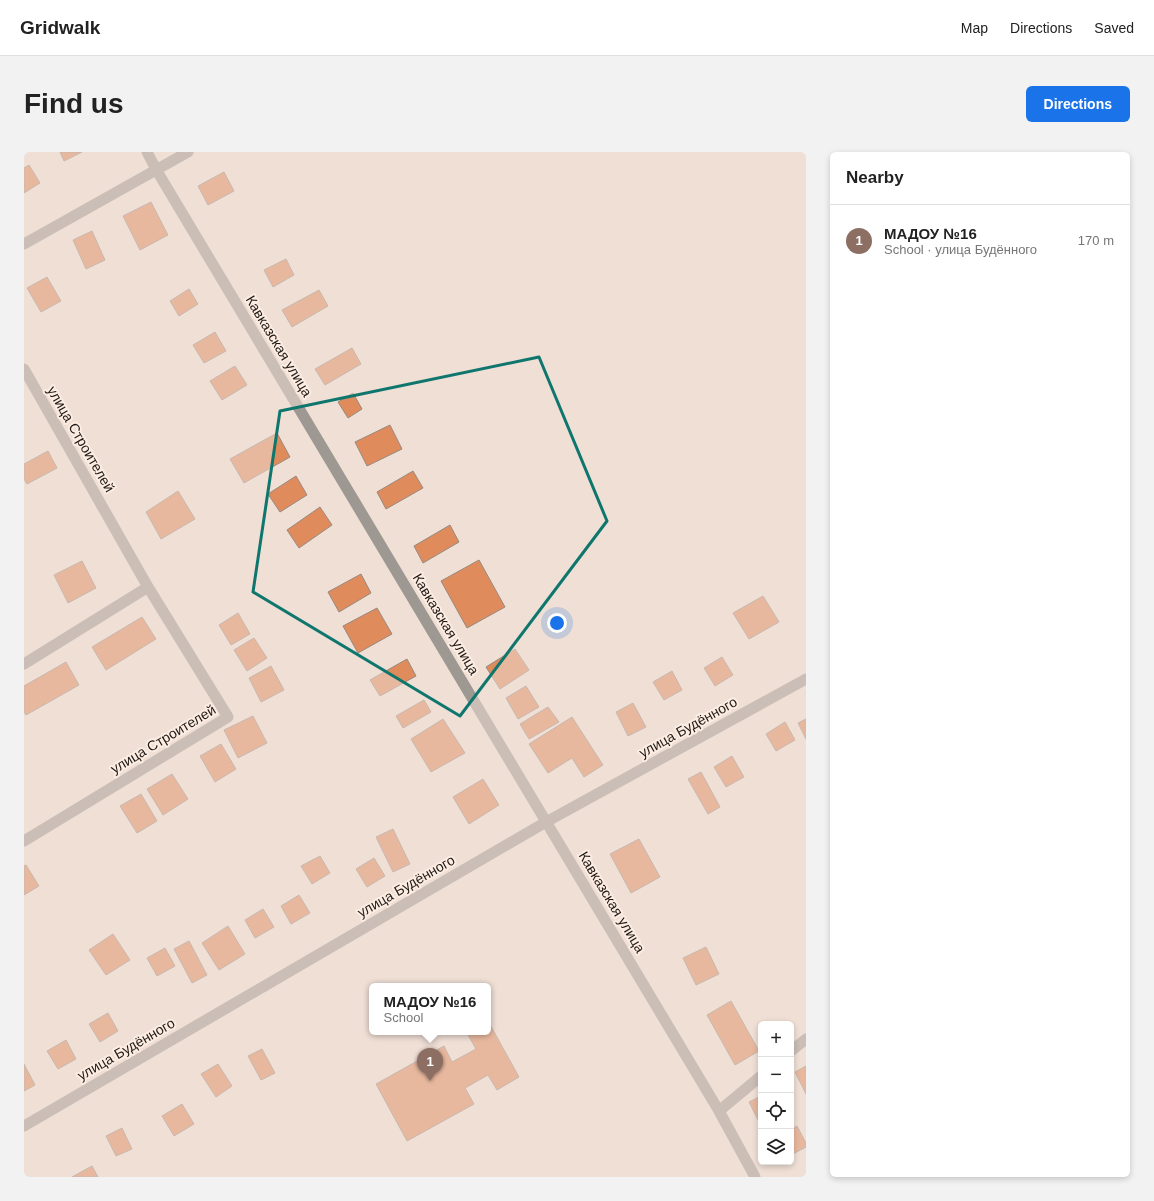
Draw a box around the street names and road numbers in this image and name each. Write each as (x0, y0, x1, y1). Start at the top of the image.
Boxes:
street label: Кавказская улица (243, 293, 316, 400)
street label: улица Строителей (44, 383, 118, 495)
street label: Кавказская улица (410, 571, 483, 678)
street label: улица Будённого (636, 693, 740, 761)
street label: улица Строителей (108, 701, 218, 777)
street label: Кавказская улица (576, 849, 649, 956)
street label: улица Будённого (355, 852, 458, 920)
street label: улица Будённого (75, 1015, 178, 1083)

